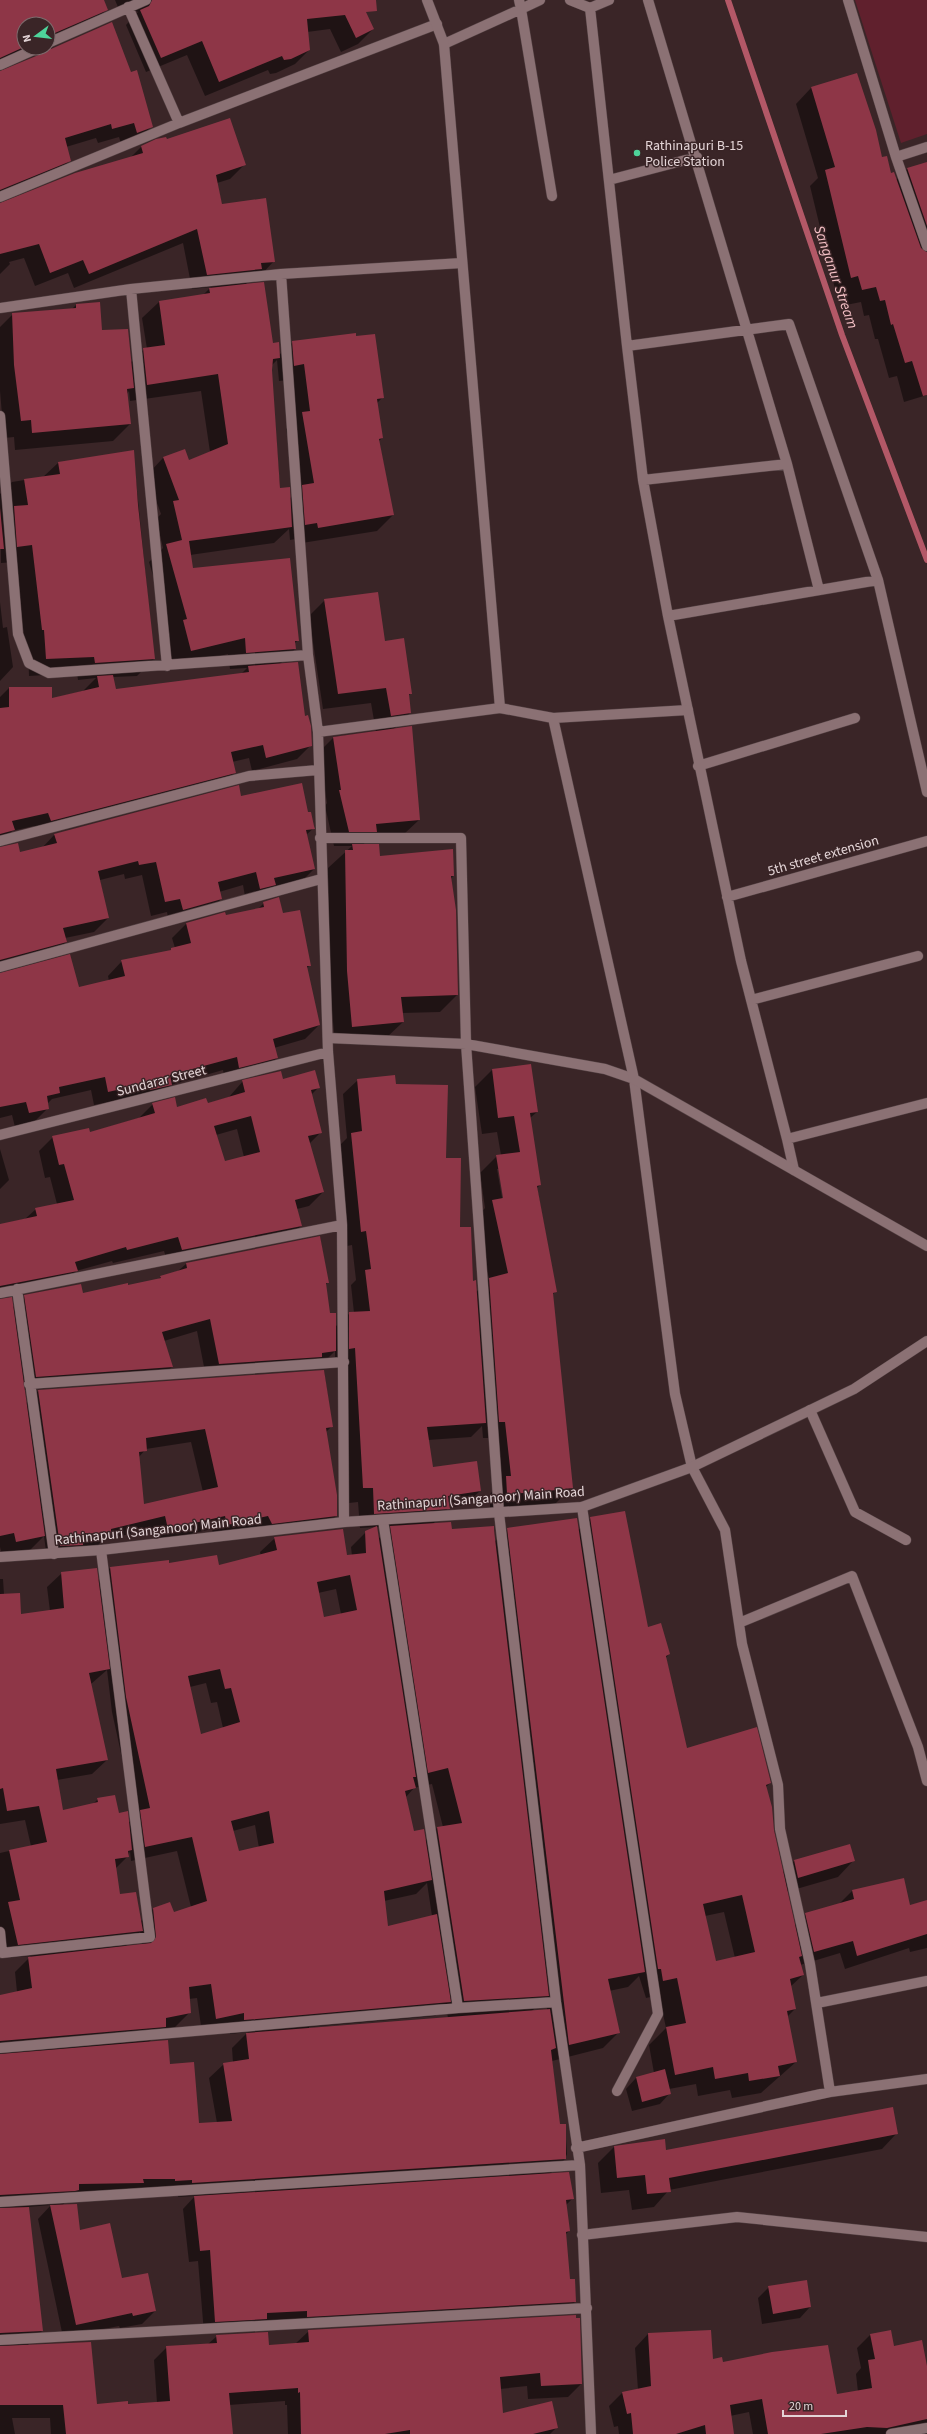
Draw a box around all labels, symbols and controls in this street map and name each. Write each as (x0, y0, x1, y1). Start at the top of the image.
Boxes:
north arrow (16, 16, 56, 56)
text: N (19, 33, 35, 44)
place label: Rathinapuri B-15 Police Station (645, 136, 743, 172)
marker: Rathinapuri B-15 Police Station (632, 148, 642, 158)
water label: Sanganur Stream (808, 223, 863, 332)
street label: 5th street extension (765, 831, 881, 881)
street label: Sundarar Street (114, 1060, 209, 1102)
street label: Rathinapuri (Sanganoor) Main Road (377, 1482, 586, 1516)
street label: Rathinapuri (Sanganoor) Main Road (54, 1509, 263, 1551)
scale bar (783, 2392, 846, 2418)
text: 20 m (789, 2398, 813, 2415)

